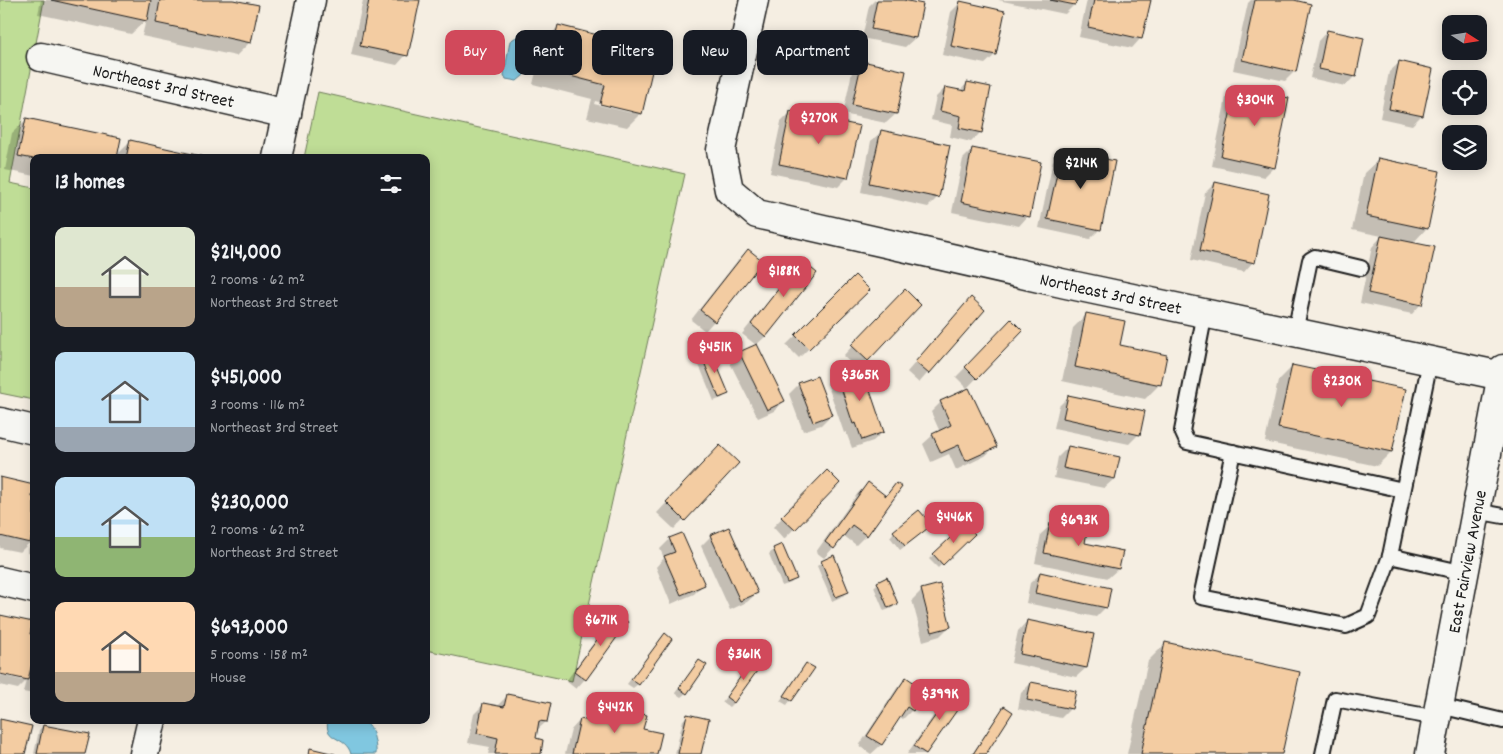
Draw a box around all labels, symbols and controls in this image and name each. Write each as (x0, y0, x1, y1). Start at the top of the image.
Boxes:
north arrow (1442, 15, 1488, 60)
map controls (1442, 15, 1487, 170)
chip: Buy (445, 30, 505, 75)
chip: Rent (515, 30, 582, 75)
chip: Filters (592, 30, 673, 75)
chip: New (683, 30, 747, 75)
chip: Apartment (757, 30, 868, 75)
street label: Northeast 3rd Street (90, 59, 237, 116)
button: locate (1442, 70, 1487, 115)
pin: $304K (1220, 84, 1290, 127)
text: $304K (1236, 89, 1274, 112)
pin: $270K (784, 102, 854, 145)
text: $270K (800, 107, 838, 130)
button: layers (1442, 125, 1487, 170)
pin: $214K (1046, 148, 1116, 190)
text: $214K (1065, 152, 1097, 175)
text: 13 homes (55, 169, 125, 199)
icon: filters (377, 170, 405, 198)
text: $214,000 (210, 239, 281, 269)
icon: home (95, 247, 155, 307)
pin: $188K (749, 256, 819, 298)
text: $188K (768, 260, 800, 283)
street label: Northeast 3rd Street (1037, 268, 1184, 323)
text: 2 rooms · 62 m² (210, 269, 305, 292)
text: Northeast 3rd Street (210, 292, 338, 315)
pin: $451K (680, 332, 750, 374)
text: $451K (698, 336, 732, 359)
pin: $365K (825, 360, 895, 402)
text: $451,000 (210, 364, 282, 394)
text: $365K (841, 364, 879, 387)
pin: $230K (1307, 366, 1377, 408)
text: $230K (1323, 370, 1361, 393)
icon: home (95, 372, 155, 432)
text: 3 rooms · 116 m² (210, 394, 305, 417)
text: Northeast 3rd Street (210, 417, 338, 440)
street label: East Fairview Avenue (1443, 488, 1495, 636)
text: $230,000 (210, 489, 289, 519)
icon: home (95, 497, 155, 557)
pin: $446K (919, 502, 989, 544)
pin: $693K (1044, 504, 1114, 547)
text: $446K (936, 506, 972, 529)
text: $693K (1060, 509, 1098, 532)
text: 2 rooms · 62 m² (210, 519, 305, 542)
text: Northeast 3rd Street (210, 542, 338, 565)
pin: $671K (566, 604, 636, 647)
text: $671K (585, 609, 617, 632)
text: $693,000 (210, 614, 288, 644)
icon: home (95, 622, 155, 682)
pin: $361K (709, 638, 779, 681)
text: $361K (727, 643, 761, 666)
text: 5 rooms · 158 m² (210, 644, 308, 667)
text: House (210, 667, 246, 690)
pin: $399K (905, 678, 975, 721)
text: $399K (921, 683, 959, 706)
pin: $442K (580, 692, 650, 734)
text: $442K (597, 696, 633, 719)

